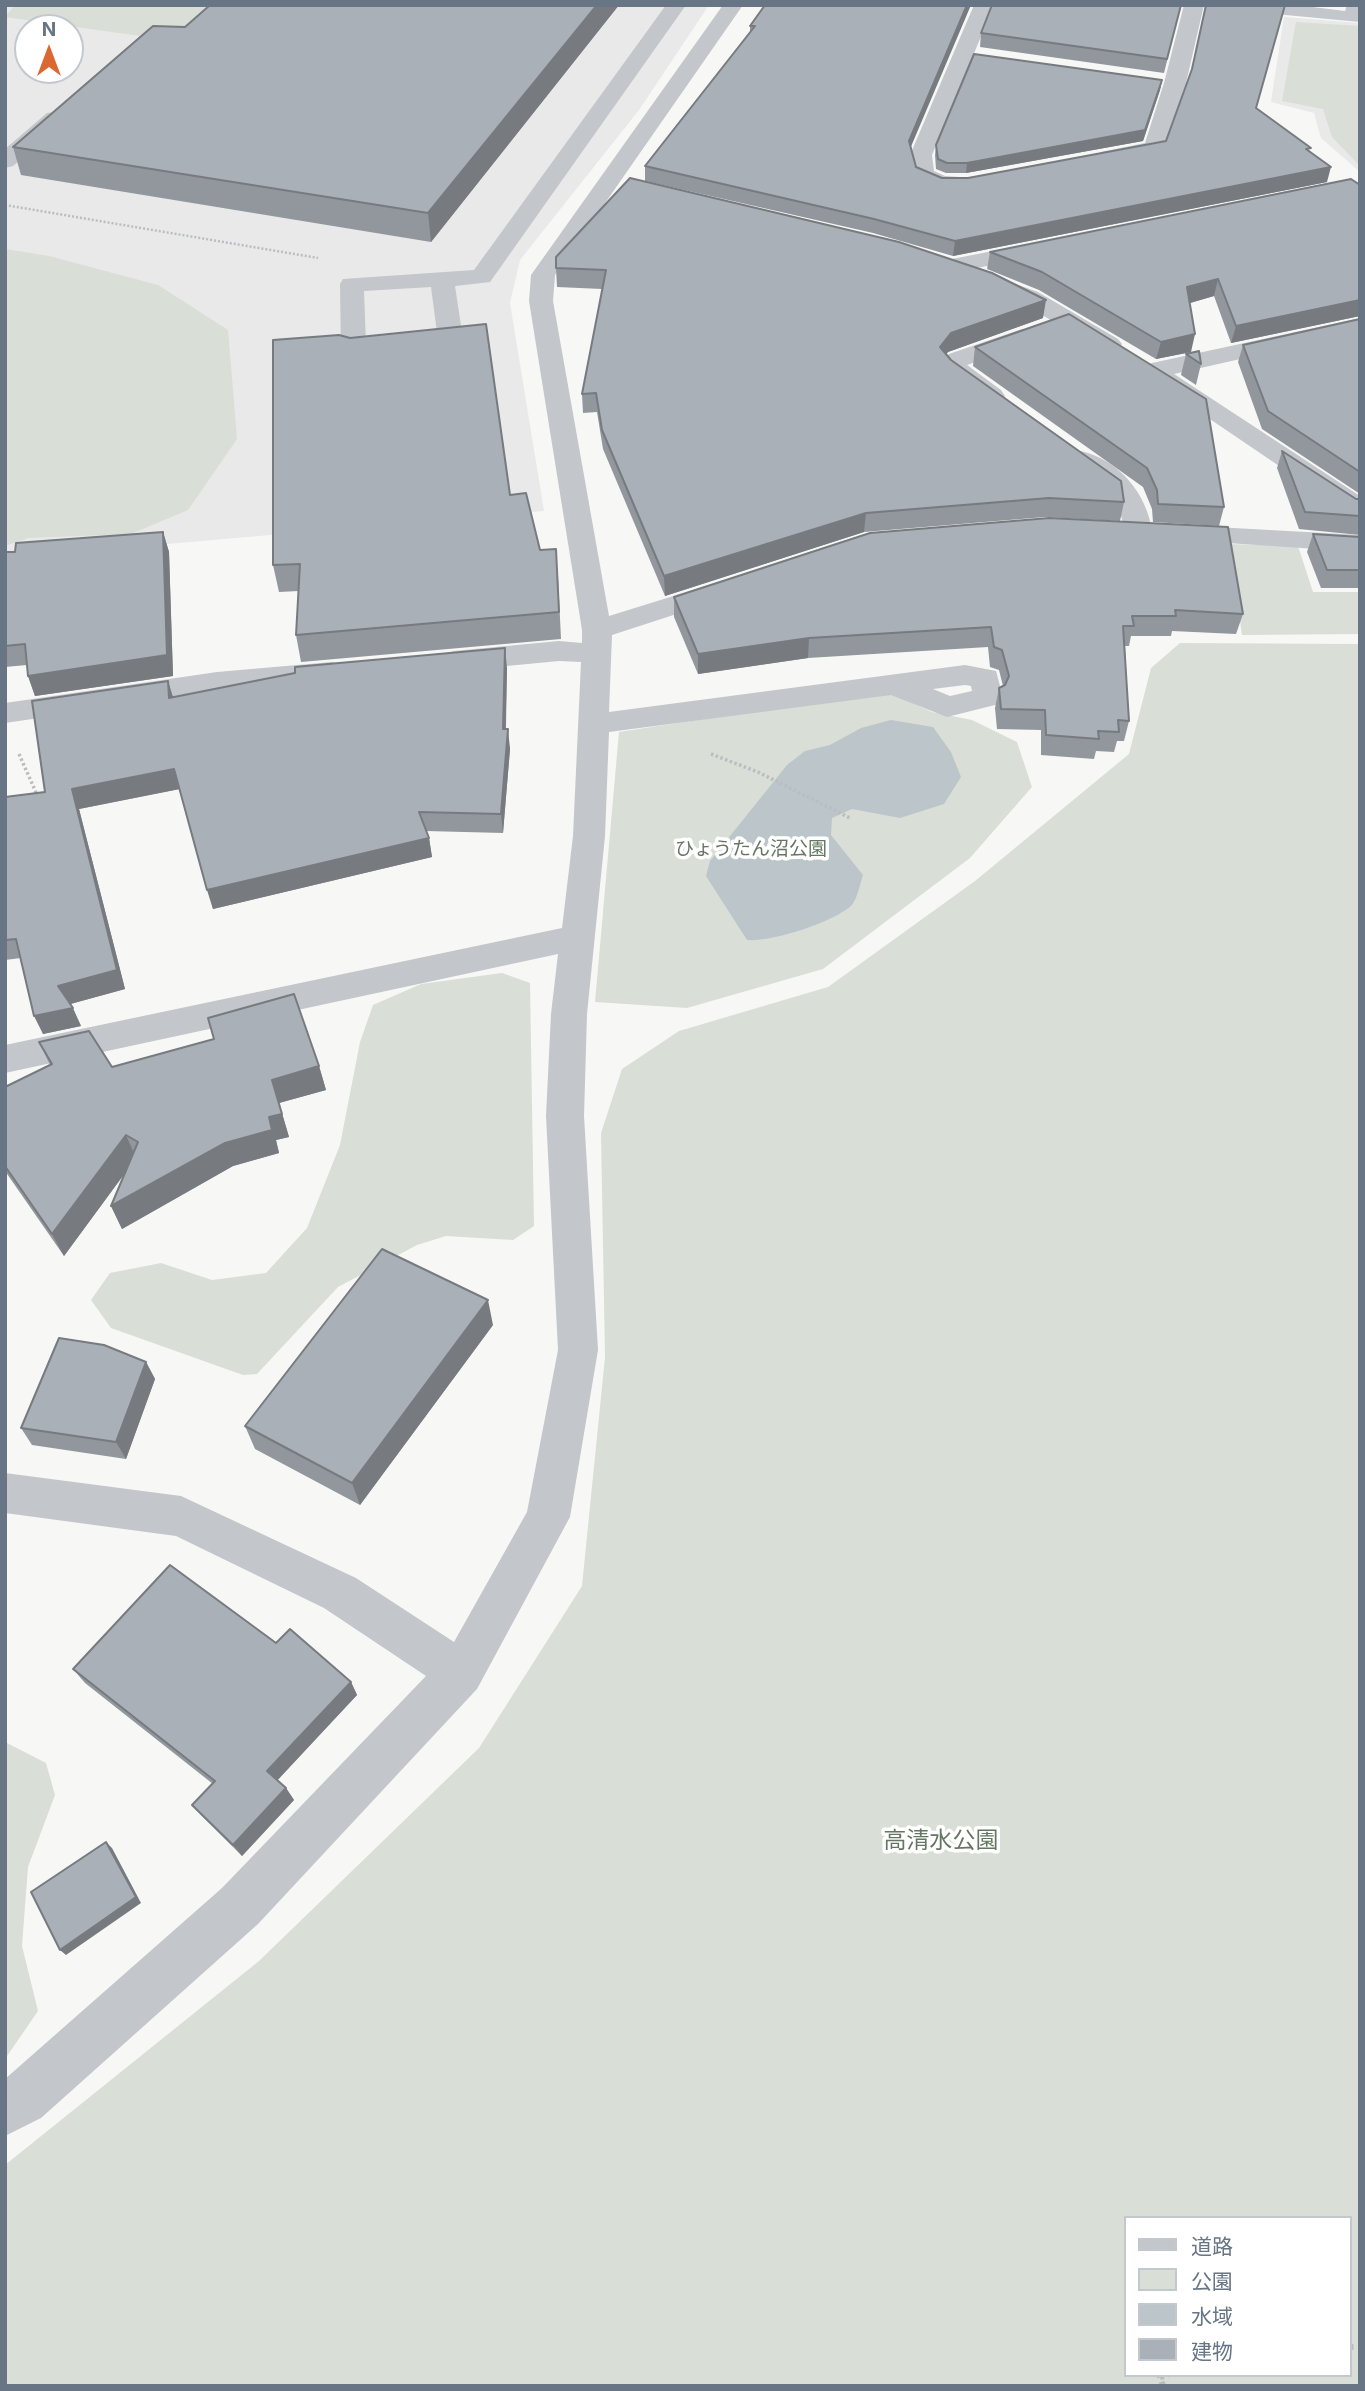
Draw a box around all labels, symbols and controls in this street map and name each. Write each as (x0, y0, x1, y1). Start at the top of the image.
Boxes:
north arrow (14, 14, 84, 84)
text: N (42, 18, 56, 41)
park label: ひょうたん沼公園 (675, 838, 827, 860)
park label: 高清水公園 (884, 1827, 998, 1855)
legend (1124, 2216, 1351, 2377)
text: 道路 (1191, 2234, 1233, 2259)
text: 公園 (1191, 2269, 1233, 2294)
text: 水域 (1191, 2304, 1233, 2329)
text: 建物 (1191, 2339, 1233, 2364)

